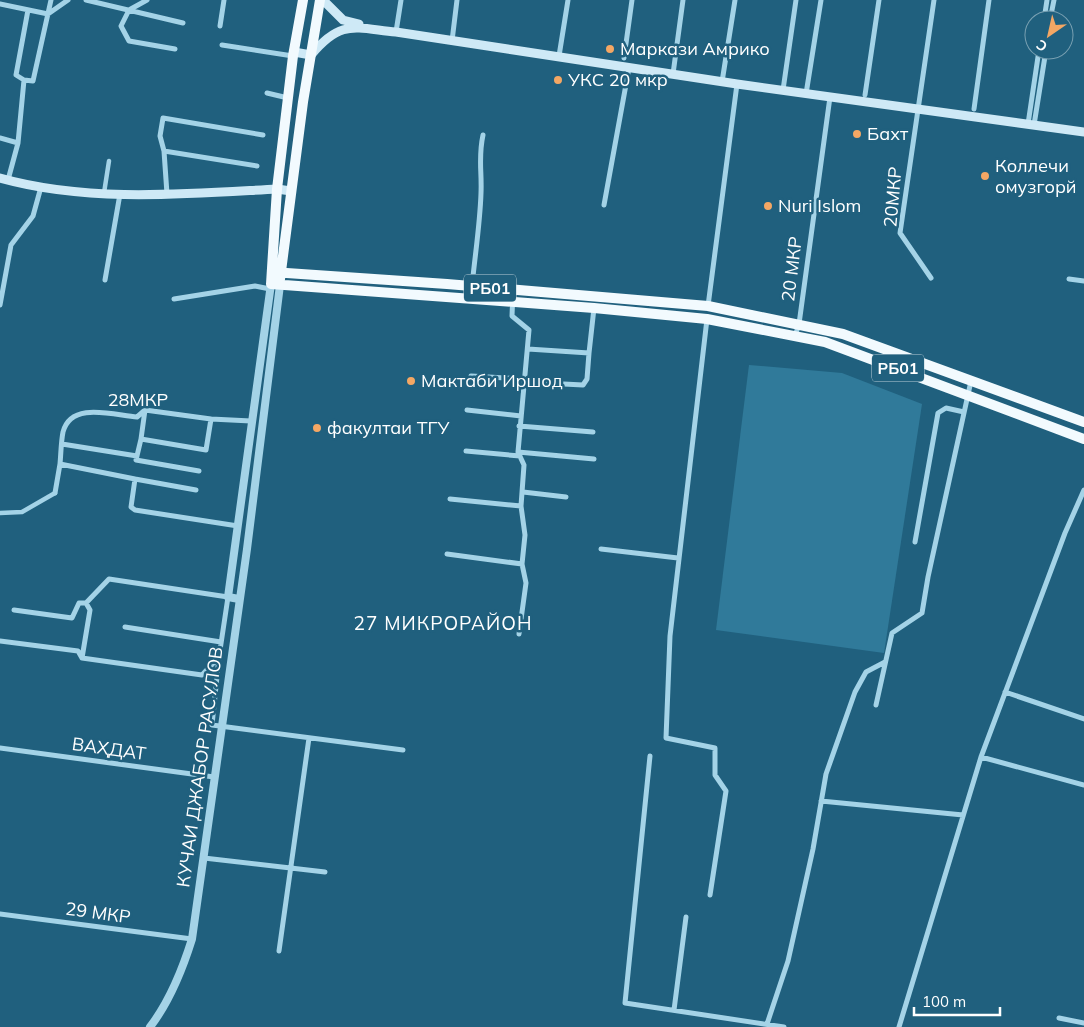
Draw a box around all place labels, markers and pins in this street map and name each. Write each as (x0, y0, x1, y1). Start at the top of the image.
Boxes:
place label: Маркази Амрико (620, 37, 770, 60)
marker: Маркази Амрико (604, 43, 616, 55)
place label: УКС 20 мкр (567, 68, 668, 91)
marker: УКС 20 мкр (552, 74, 564, 86)
place label: Бахт (867, 122, 909, 145)
marker: Бахт (851, 128, 863, 140)
place label: Коллечи омузгорй (995, 154, 1077, 198)
marker: Коллечи омузгорй (979, 170, 991, 182)
place label: Nuri Islom (778, 194, 861, 217)
marker: Nuri Islom (762, 200, 774, 212)
place label: Мактаби Иршод (421, 369, 563, 392)
marker: Мактаби Иршод (405, 375, 417, 387)
place label: факултаи ТГУ (327, 416, 450, 439)
marker: факултаи ТГУ (311, 422, 323, 434)

